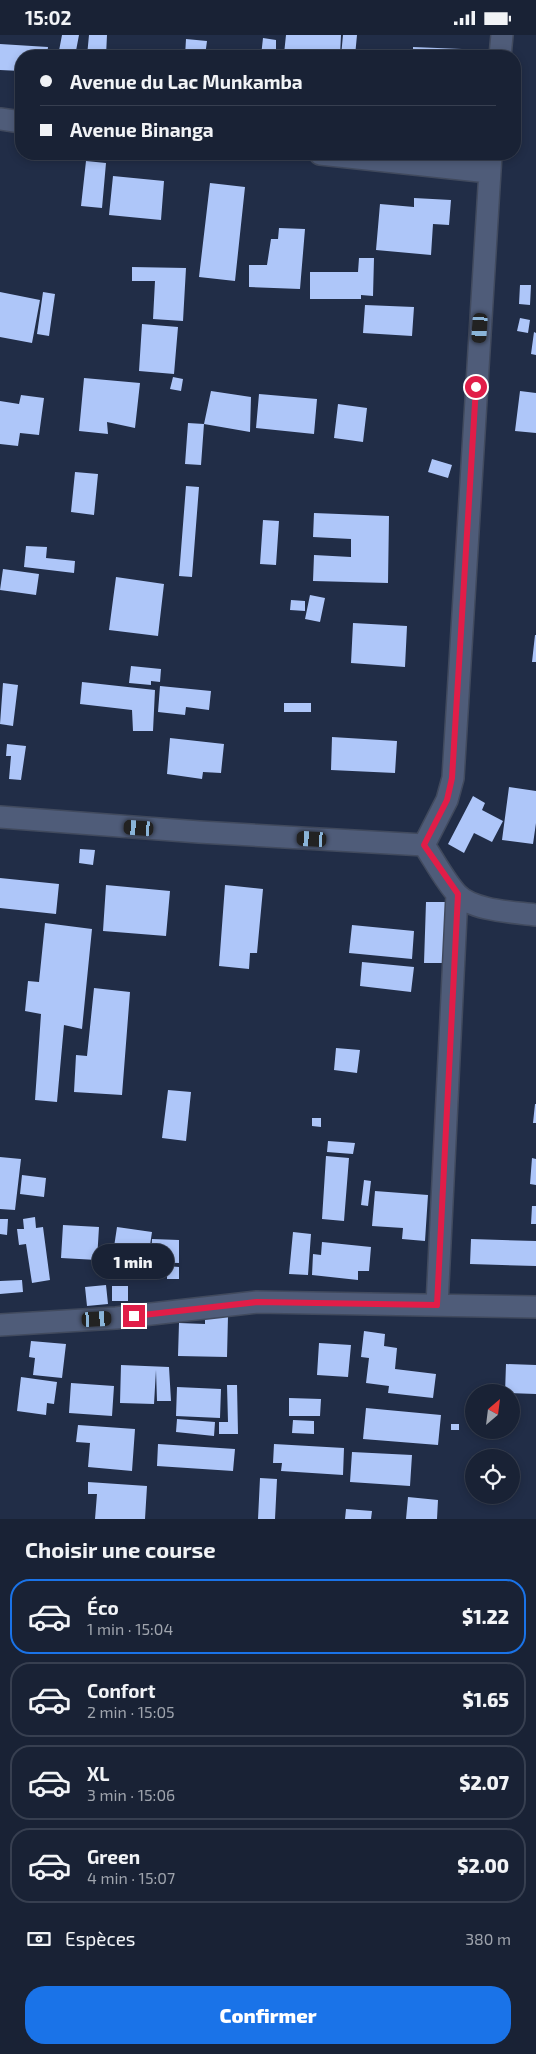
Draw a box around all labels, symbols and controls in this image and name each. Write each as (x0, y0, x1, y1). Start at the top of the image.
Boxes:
text: 15:02 (25, 6, 72, 29)
text: Avenue du Lac Munkamba (70, 70, 303, 93)
text: Avenue Binanga (70, 118, 214, 141)
car (471, 313, 488, 343)
route start (465, 376, 487, 398)
car (123, 819, 154, 837)
car (296, 831, 327, 847)
callout: 1 min (93, 1243, 175, 1279)
text: 1 min (113, 1252, 153, 1271)
route end (123, 1305, 145, 1327)
car (81, 1311, 112, 1327)
north arrow (465, 1384, 520, 1439)
map controls (465, 1384, 520, 1504)
button: locate (465, 1449, 520, 1504)
text: Choisir une course (25, 1536, 216, 1562)
icon: car (27, 1594, 72, 1639)
text: Éco (87, 1596, 119, 1619)
text: $1.22 (462, 1605, 509, 1628)
text: 1 min · 15:04 (87, 1619, 173, 1638)
icon: car (27, 1677, 72, 1722)
text: Confort (87, 1679, 155, 1702)
text: $1.65 (462, 1688, 509, 1711)
text: 2 min · 15:05 (87, 1702, 175, 1721)
icon: car (27, 1760, 72, 1805)
text: XL (87, 1762, 109, 1785)
text: $2.07 (459, 1771, 509, 1794)
text: 3 min · 15:06 (87, 1785, 175, 1804)
icon: car (27, 1843, 72, 1888)
text: Green (87, 1845, 140, 1868)
text: $2.00 (457, 1854, 509, 1877)
text: 4 min · 15:07 (87, 1868, 175, 1887)
icon: cash (25, 1925, 53, 1953)
text: Espèces (65, 1927, 136, 1950)
text: 380 m (465, 1929, 511, 1948)
button: Confirmer (25, 1986, 511, 2044)

